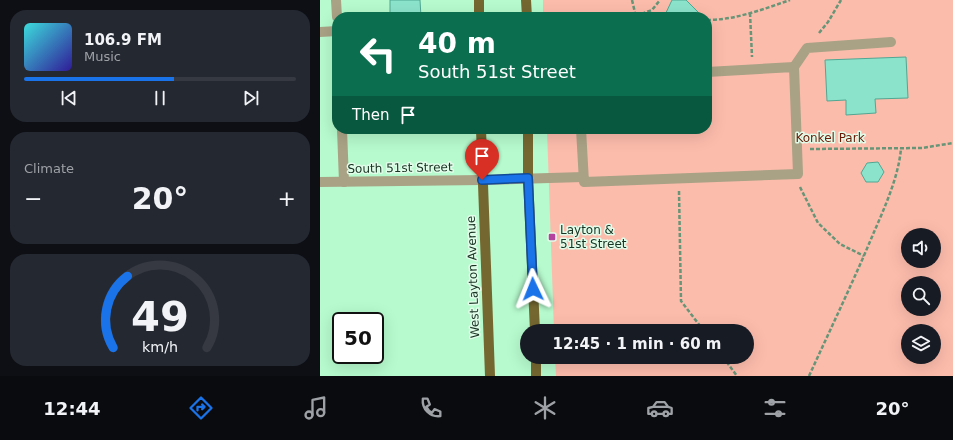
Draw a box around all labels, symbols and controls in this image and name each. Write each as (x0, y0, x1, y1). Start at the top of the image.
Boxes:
text: 40 m (418, 27, 496, 60)
icon: left (352, 28, 404, 80)
text: 106.9 FM (84, 31, 162, 49)
text: Music (84, 49, 121, 64)
text: South 51st Street (418, 61, 576, 82)
icon: previous (58, 87, 80, 109)
icon: pause (149, 87, 171, 109)
icon: next (240, 87, 262, 109)
icon: arrive (397, 104, 419, 126)
text: Then (352, 106, 389, 124)
park label: Konkel Park (795, 131, 865, 145)
pin (465, 139, 499, 180)
icon: arrive (471, 145, 493, 167)
street label: South 51st Street (347, 160, 453, 176)
text: Climate (24, 161, 74, 176)
text: 20° (132, 181, 188, 216)
text: − (24, 186, 42, 211)
text: + (278, 186, 296, 211)
street label: West Layton Avenue (464, 216, 482, 338)
place label: Layton & 51st Street (560, 223, 627, 251)
map controls (901, 228, 941, 364)
button: sound (901, 228, 941, 268)
marker: Layton & 51st Street (547, 232, 557, 242)
position arrow (512, 268, 554, 310)
button: search (901, 276, 941, 316)
text: 49 (131, 292, 189, 341)
speed limit sign: 50 (332, 312, 384, 364)
button: layers (901, 324, 941, 364)
text: 12:45 · 1 min · 60 m (553, 335, 721, 353)
text: km/h (142, 339, 178, 355)
icon: directions (187, 394, 215, 422)
icon: music (302, 394, 330, 422)
icon: phone (417, 394, 445, 422)
icon: climate (531, 394, 559, 422)
icon: car (646, 394, 674, 422)
icon: filters (761, 394, 789, 422)
text: 12:44 (43, 398, 101, 419)
text: 20° (876, 398, 910, 419)

